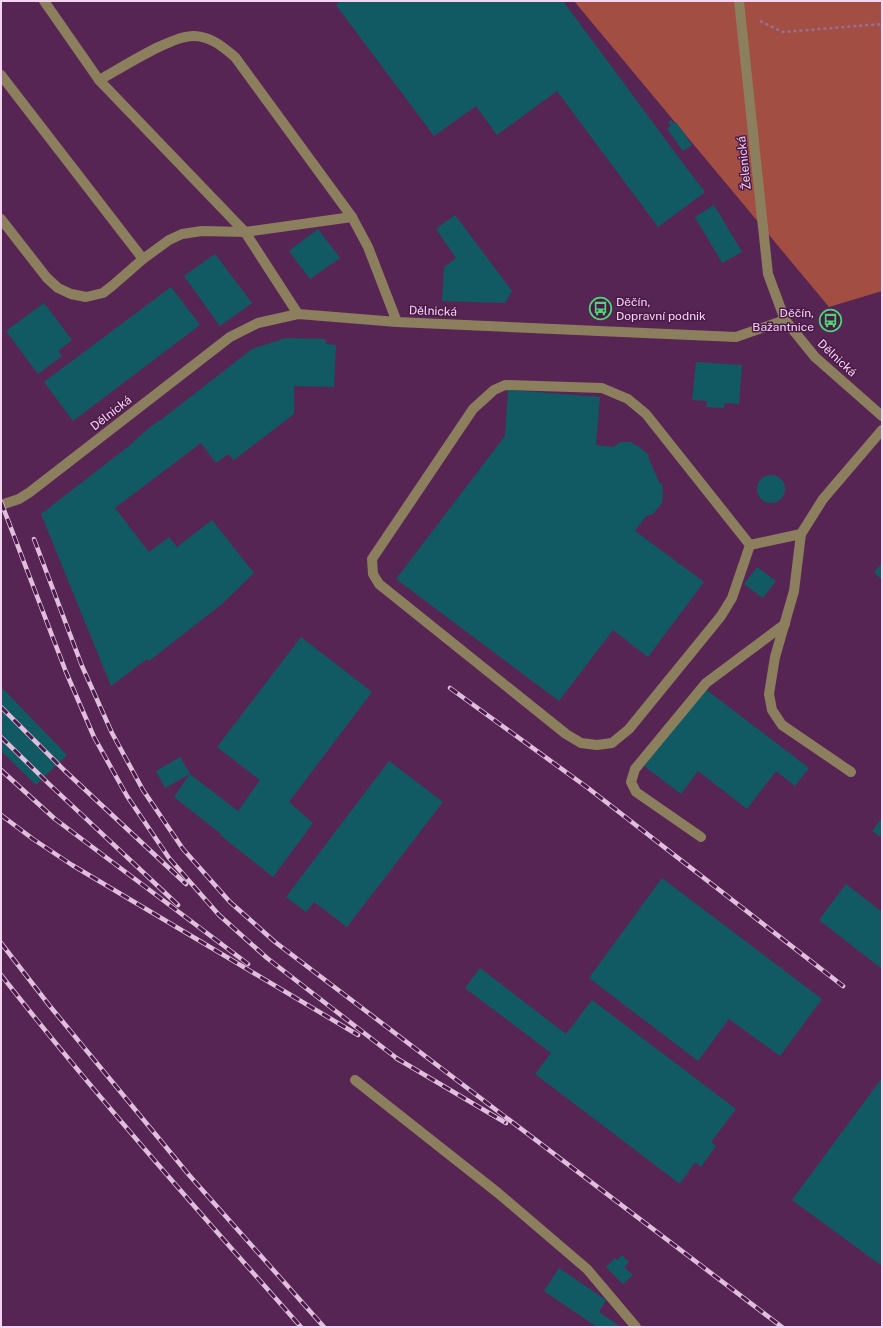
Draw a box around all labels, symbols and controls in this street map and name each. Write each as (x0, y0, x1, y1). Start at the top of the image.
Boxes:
street label: Želenická (734, 135, 754, 191)
place label: Děčín, Dopravní podnik (616, 295, 706, 323)
bus stop icon: Děčín, Dopravní podnik (588, 296, 614, 322)
street label: Dělnická (409, 303, 457, 319)
place label: Děčín, Bažantnice (752, 306, 814, 334)
bus stop icon: Děčín, Bažantnice (817, 307, 843, 333)
street label: Dělnická (815, 336, 859, 380)
street label: Dělnická (88, 393, 134, 433)

